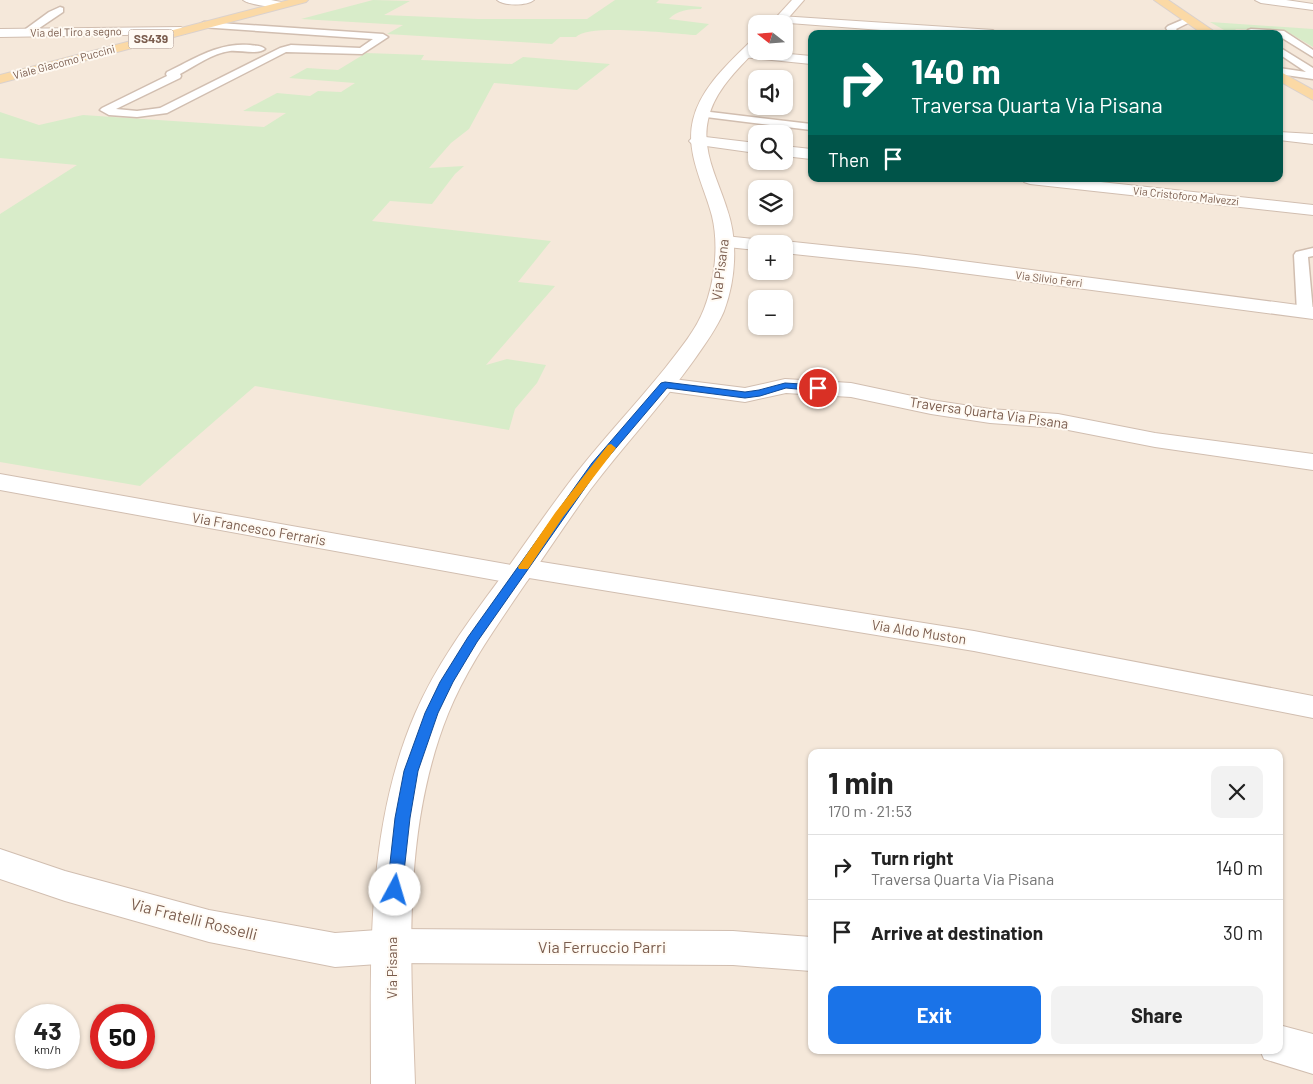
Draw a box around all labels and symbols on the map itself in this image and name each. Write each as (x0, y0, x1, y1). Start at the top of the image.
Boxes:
north arrow (748, 15, 792, 60)
street label: Via del Tiro a segno (30, 24, 122, 39)
road number: SS439 (128, 30, 174, 48)
street label: Viale Giacomo Puccini (12, 42, 116, 81)
street label: Via Cristoforo Malvezzi (1132, 183, 1240, 208)
street label: Via Pisana (707, 238, 732, 302)
street label: Via Silvio Ferri (1015, 268, 1084, 289)
pin (797, 367, 839, 409)
street label: Traversa Quarta Via Pisana (909, 393, 1070, 432)
street label: Via Francesco Ferraris (191, 508, 328, 549)
street label: Via Aldo Muston (870, 616, 968, 647)
position arrow (368, 863, 420, 915)
street label: Via Fratelli Rosselli (129, 894, 260, 943)
street label: Via Pisana (383, 937, 400, 999)
street label: Via Ferruccio Parri (538, 937, 666, 956)
speed limit sign: 50 (90, 1004, 155, 1069)

